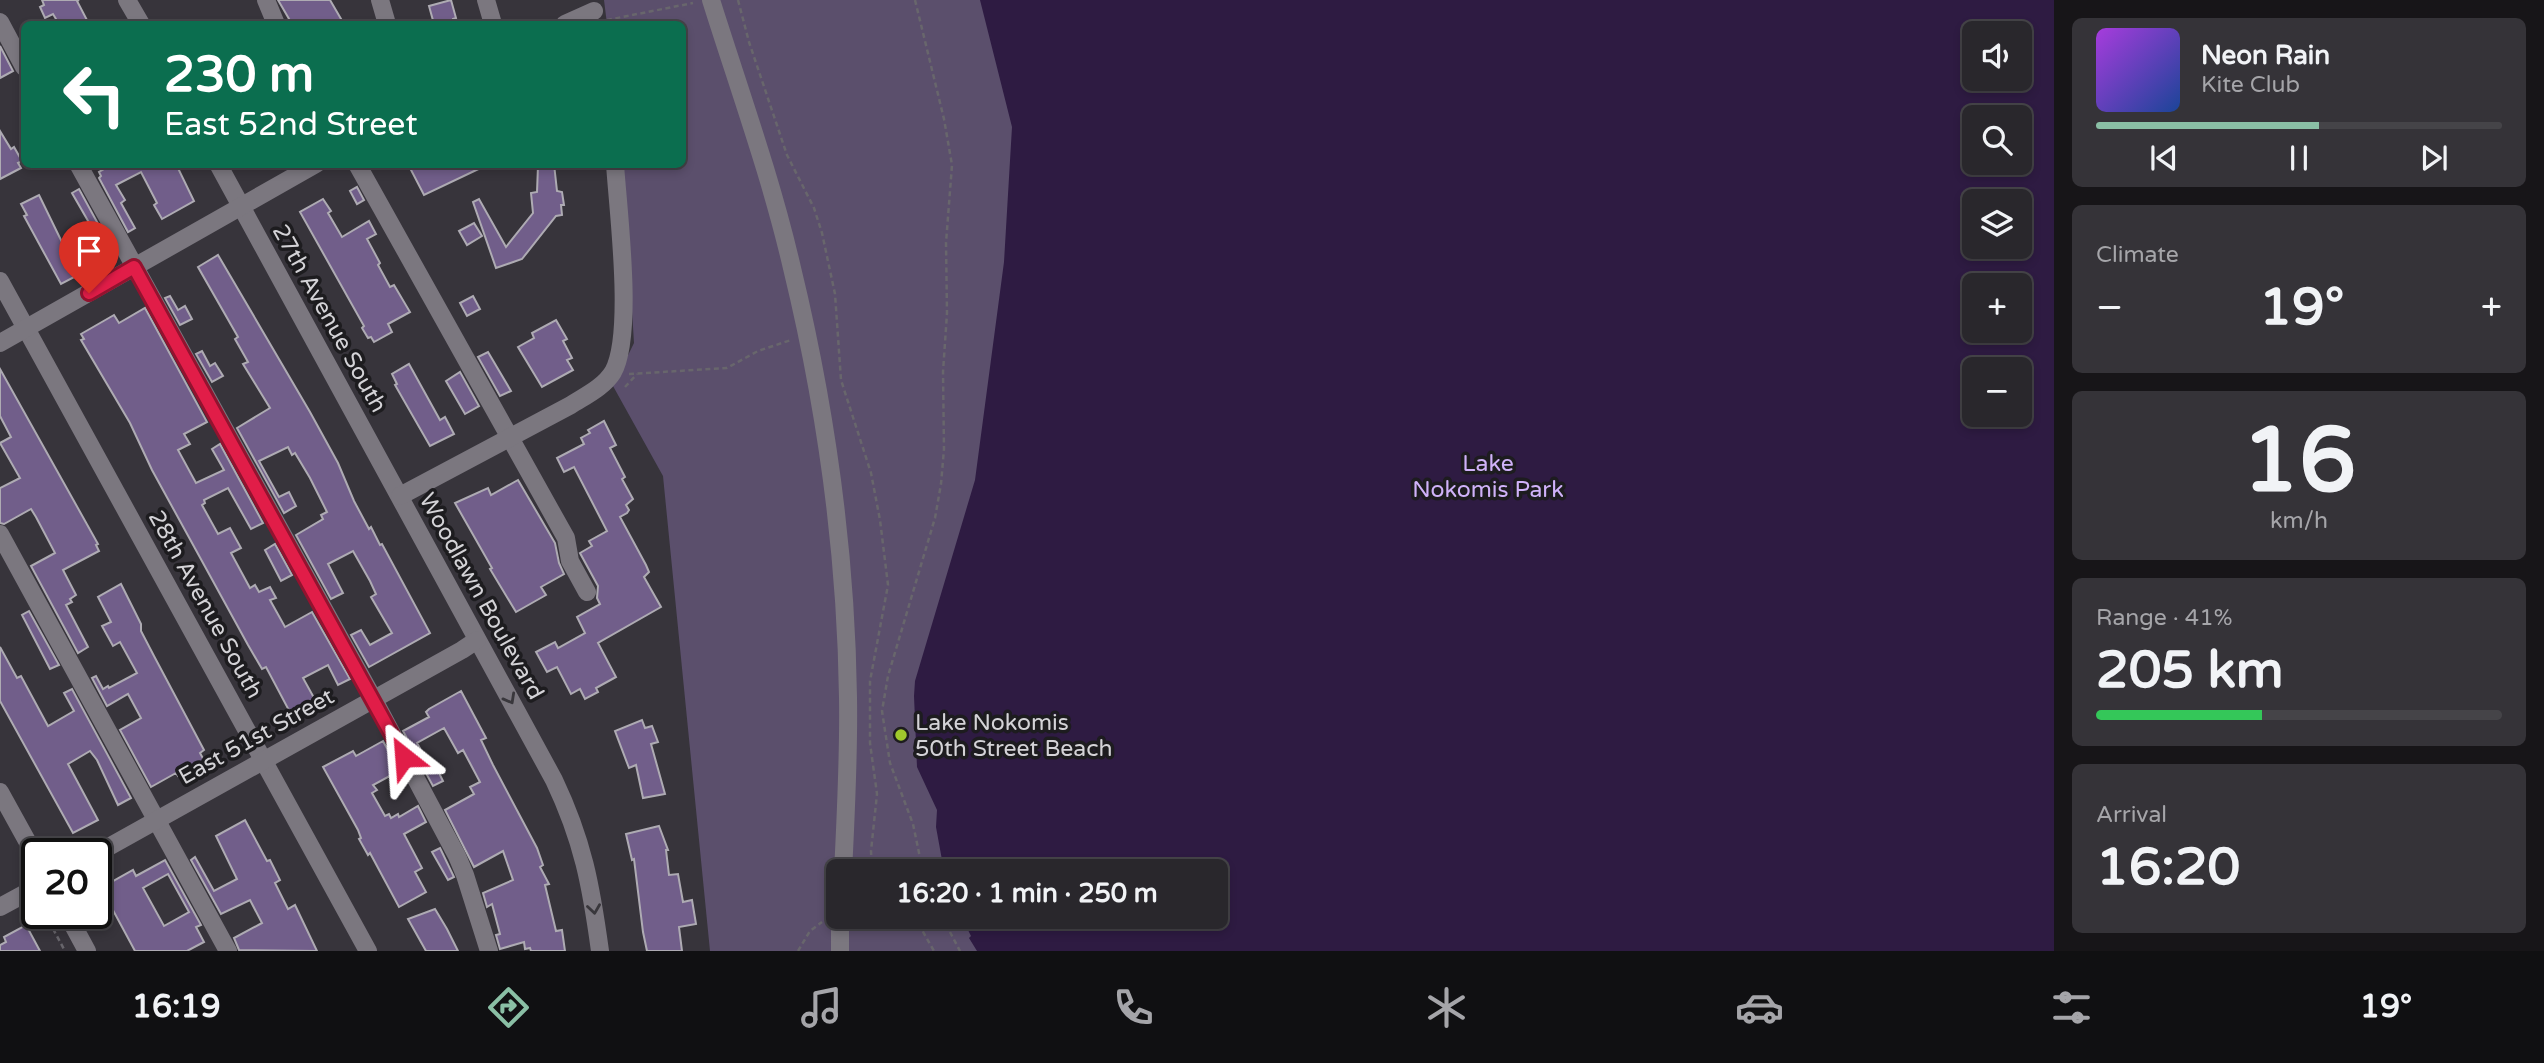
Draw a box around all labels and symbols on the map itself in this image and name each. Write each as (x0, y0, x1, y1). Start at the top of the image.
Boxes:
street label: 27th Avenue South (266, 219, 392, 418)
pin (59, 221, 119, 293)
park label: Lake Nokomis Park (1412, 450, 1564, 504)
street label: Woodlawn Boulevard (413, 488, 550, 705)
street label: 28th Avenue South (142, 505, 268, 704)
street label: East 51st Street (174, 682, 339, 791)
one-way arrow (502, 692, 516, 705)
place label: Lake Nokomis 50th Street Beach (915, 709, 1112, 763)
position arrow (367, 720, 441, 794)
marker: Lake Nokomis 50th Street Beach (893, 727, 909, 743)
speed limit sign: 20 (21, 838, 112, 929)
one-way arrow (587, 903, 602, 915)

